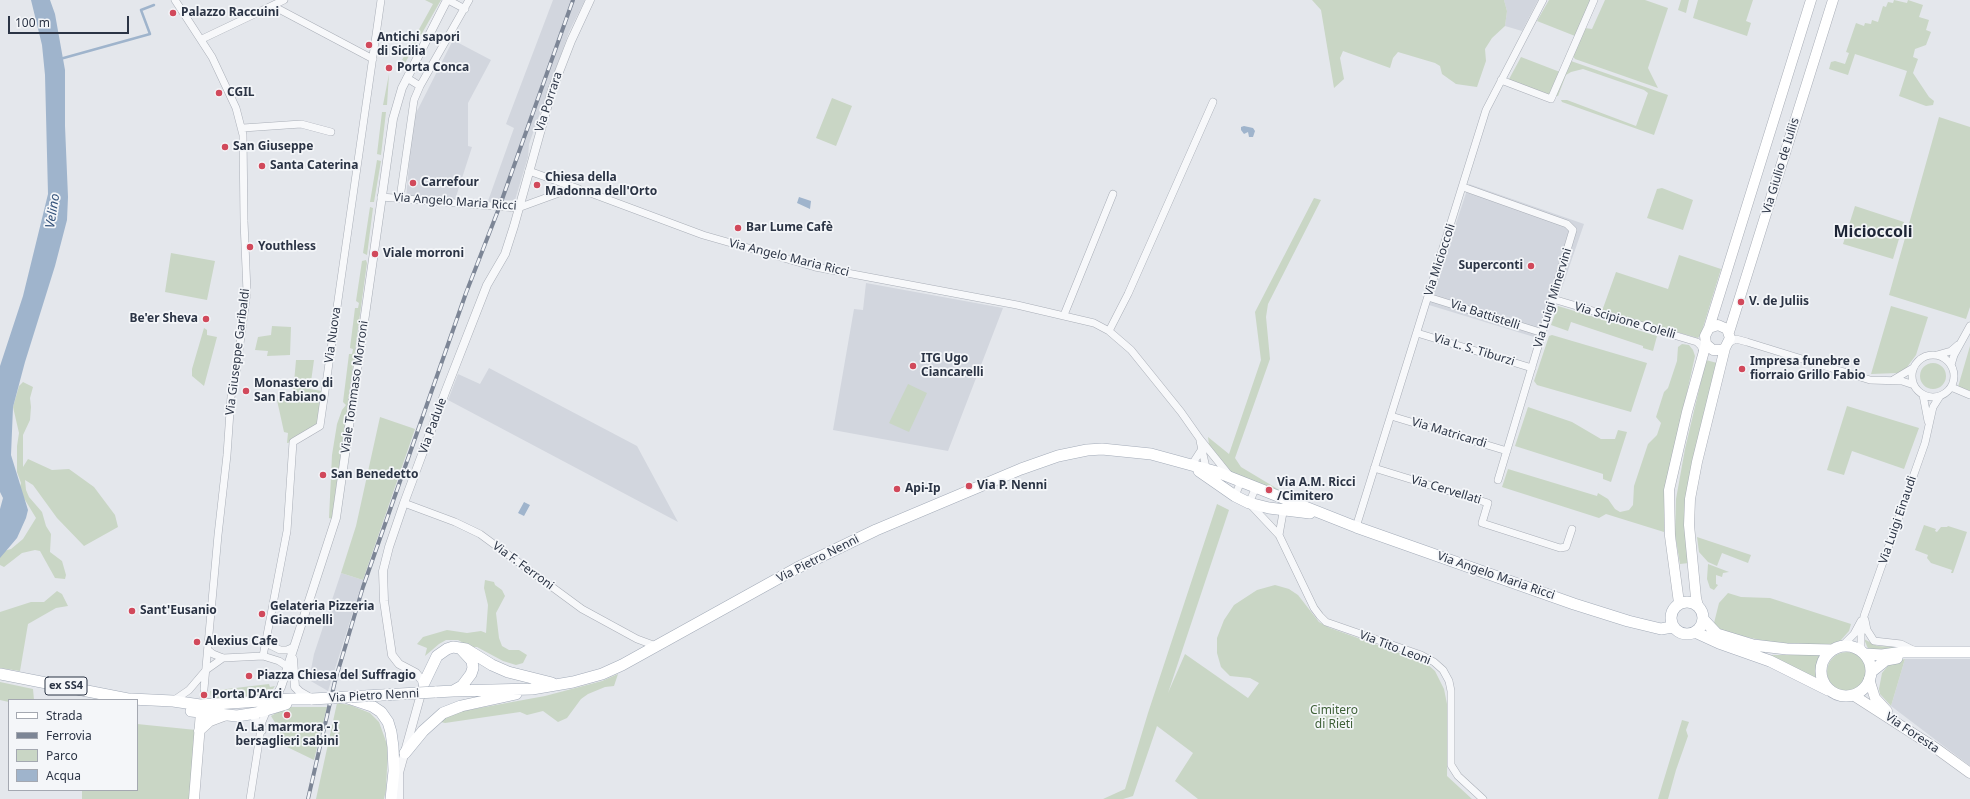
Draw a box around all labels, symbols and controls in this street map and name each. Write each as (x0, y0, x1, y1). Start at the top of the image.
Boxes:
place label: Palazzo Raccuini (181, 6, 279, 20)
scale bar (10, 8, 131, 34)
marker: Palazzo Raccuini (168, 8, 178, 18)
text: 100 m (15, 14, 50, 31)
place label: Antichi sapori di Sicilia (377, 31, 460, 59)
marker: Antichi sapori di Sicilia (364, 40, 374, 50)
place label: Porta Conca (397, 61, 469, 75)
marker: Porta Conca (384, 63, 394, 73)
street label: Via Porrara (532, 70, 566, 134)
place label: CGIL (227, 86, 255, 100)
marker: CGIL (214, 88, 224, 98)
street label: Via Giulio de Iuliis (1760, 116, 1802, 216)
place label: San Giuseppe (233, 140, 313, 154)
marker: San Giuseppe (220, 142, 230, 152)
place label: Santa Caterina (270, 159, 358, 173)
marker: Santa Caterina (257, 161, 267, 171)
place label: Chiesa della Madonna dell'Orto (545, 171, 657, 199)
place label: Carrefour (421, 176, 479, 190)
marker: Carrefour (408, 178, 418, 188)
marker: Chiesa della Madonna dell'Orto (532, 180, 542, 190)
street label: Via Angelo Maria Ricci (393, 191, 517, 213)
water label: Velino (43, 193, 63, 229)
place label: Bar Lume Cafè (746, 221, 833, 235)
street label: Via Micioccoli (1422, 222, 1458, 298)
district label: Micioccoli (1834, 222, 1912, 242)
marker: Bar Lume Cafè (733, 223, 743, 233)
street label: Via Angelo Maria Ricci (727, 236, 851, 280)
place label: Youthless (258, 240, 316, 254)
marker: Youthless (245, 242, 255, 252)
street label: Via Luigi Minervini (1531, 246, 1575, 350)
place label: Viale morroni (383, 247, 464, 261)
marker: Viale morroni (370, 249, 380, 259)
place label: Superconti (1458, 259, 1523, 273)
marker: Superconti (1526, 261, 1536, 271)
street label: Via Giuseppe Garibaldi (223, 288, 253, 416)
place label: V. de Juliis (1749, 295, 1809, 309)
street label: Via Battistelli (1448, 297, 1522, 333)
marker: V. de Juliis (1736, 297, 1746, 307)
street label: Via Scipione Colelli (1573, 300, 1677, 342)
street label: Via Nuova (322, 306, 344, 364)
place label: Be'er Sheva (129, 312, 198, 326)
marker: Be'er Sheva (201, 314, 211, 324)
street label: Viale Tommaso Morroni (339, 320, 371, 454)
street label: Via L. S. Tiburzi (1432, 331, 1516, 369)
place label: ITG Ugo Ciancarelli (921, 352, 984, 380)
place label: Impresa funebre e fiorraio Grillo Fabio (1750, 355, 1865, 383)
marker: ITG Ugo Ciancarelli (908, 361, 918, 371)
marker: Impresa funebre e fiorraio Grillo Fabio (1737, 364, 1747, 374)
place label: Monastero di San Fabiano (254, 377, 333, 405)
marker: Monastero di San Fabiano (241, 386, 251, 396)
street label: Via Padule (416, 396, 450, 456)
street label: Via Matricardi (1410, 415, 1488, 451)
place label: San Benedetto (331, 468, 418, 482)
marker: San Benedetto (318, 470, 328, 480)
street label: Via Cervellati (1409, 472, 1483, 508)
street label: Via Luigi Einaudi (1876, 474, 1920, 566)
place label: Via A.M. Ricci /Cimitero (1277, 476, 1356, 504)
place label: Via P. Nenni (977, 479, 1047, 493)
marker: Via P. Nenni (964, 481, 974, 491)
place label: Api-Ip (905, 482, 941, 496)
marker: Api-Ip (892, 484, 902, 494)
marker: Via A.M. Ricci /Cimitero (1264, 485, 1274, 495)
street label: Via Pietro Nenni (774, 532, 862, 586)
street label: Via F. Ferroni (489, 539, 557, 593)
street label: Via Angelo Maria Ricci (1435, 549, 1557, 603)
place label: Gelateria Pizzeria Giacomelli (270, 600, 374, 628)
place label: Sant'Eusanio (140, 604, 217, 618)
marker: Sant'Eusanio (127, 606, 137, 616)
marker: Gelateria Pizzeria Giacomelli (257, 609, 267, 619)
street label: Via Tito Leoni (1357, 628, 1433, 668)
place label: Alexius Cafe (205, 635, 278, 649)
marker: Alexius Cafe (192, 637, 202, 647)
place label: Piazza Chiesa del Suffragio (257, 669, 416, 683)
marker: Piazza Chiesa del Suffragio (244, 671, 254, 681)
road number: ex SS4 (45, 677, 87, 695)
street label: Via Pietro Nenni (328, 686, 420, 706)
place label: Porta D'Arci (212, 688, 282, 702)
marker: Porta D'Arci (199, 690, 209, 700)
legend (8, 699, 138, 791)
park label: Cimitero di Rieti (1310, 704, 1358, 732)
text: Strada (46, 707, 82, 724)
marker: A. La marmora - I bersaglieri sabini (282, 710, 292, 720)
street label: Via Foresta (1882, 710, 1942, 756)
place label: A. La marmora - I bersaglieri sabini (235, 721, 339, 749)
text: Ferrovia (46, 727, 92, 744)
text: Parco (46, 747, 78, 764)
text: Acqua (46, 767, 81, 784)

